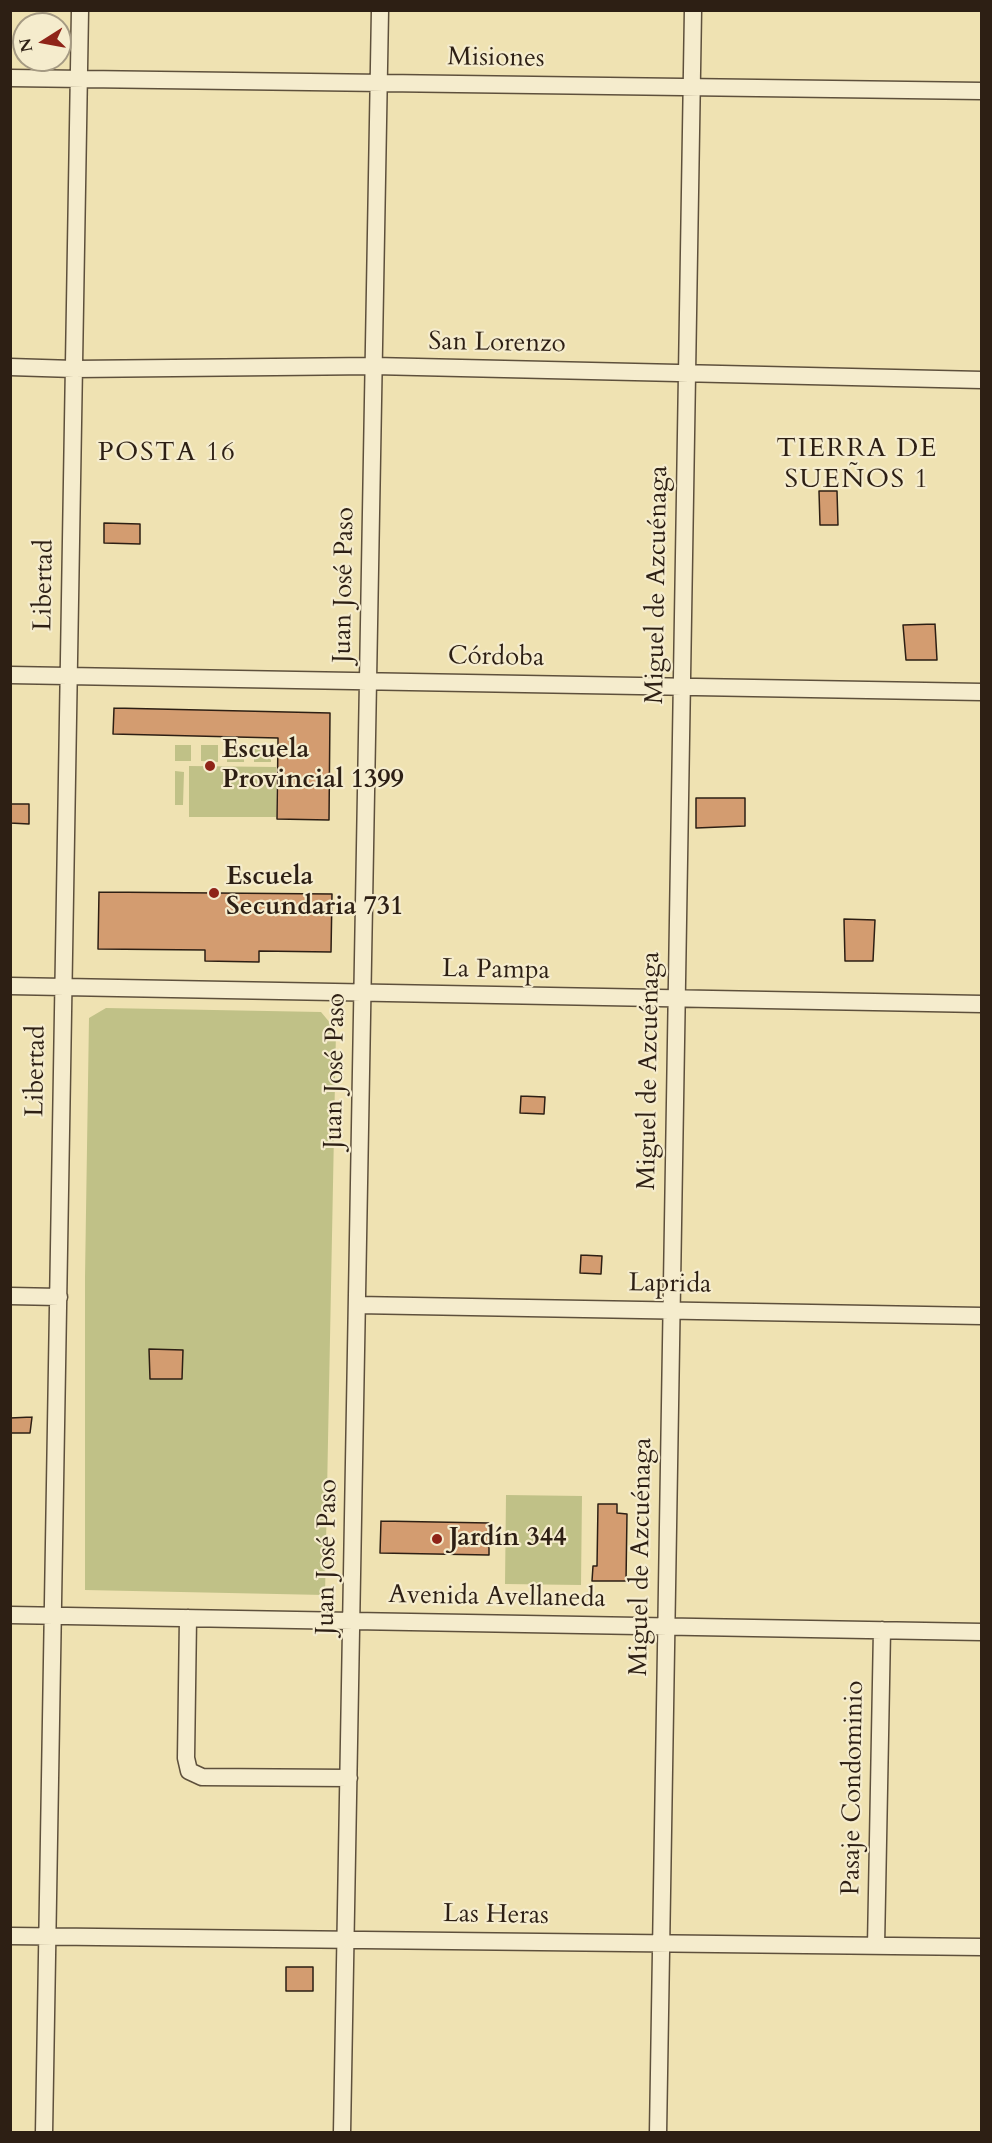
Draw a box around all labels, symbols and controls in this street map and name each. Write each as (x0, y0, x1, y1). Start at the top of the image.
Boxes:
north arrow (12, 12, 72, 72)
text: N (14, 36, 38, 54)
street label: Misiones (447, 43, 545, 75)
street label: San Lorenzo (428, 327, 566, 361)
district label: TIERRA DE SUEÑOS 1 (776, 434, 938, 497)
district label: POSTA 16 (98, 438, 236, 470)
street label: Miguel de Azcuénaga (640, 465, 676, 705)
street label: Juan José Paso (328, 507, 362, 663)
street label: Libertad (29, 539, 61, 631)
street label: Córdoba (447, 642, 545, 674)
place label: Escuela Provincial 1399 (222, 735, 404, 796)
marker: Escuela Provincial 1399 (203, 759, 217, 773)
place label: Escuela Secundaria 731 (226, 862, 403, 924)
marker: Escuela Secundaria 731 (207, 886, 221, 900)
street label: Miguel de Azcuénaga (632, 951, 668, 1191)
street label: La Pampa (442, 954, 550, 988)
street label: Juan José Paso (319, 993, 353, 1149)
street label: Libertad (21, 1025, 53, 1117)
street label: Laprida (628, 1269, 712, 1301)
street label: Miguel de Azcuénaga (624, 1437, 660, 1677)
street label: Juan José Paso (311, 1479, 345, 1635)
place label: Jardín 344 (449, 1523, 566, 1555)
marker: Jardín 344 (430, 1532, 444, 1546)
street label: Avenida Avellaneda (388, 1581, 606, 1615)
street label: Pasaje Condominio (837, 1680, 871, 1896)
street label: Las Heras (443, 1899, 549, 1933)

